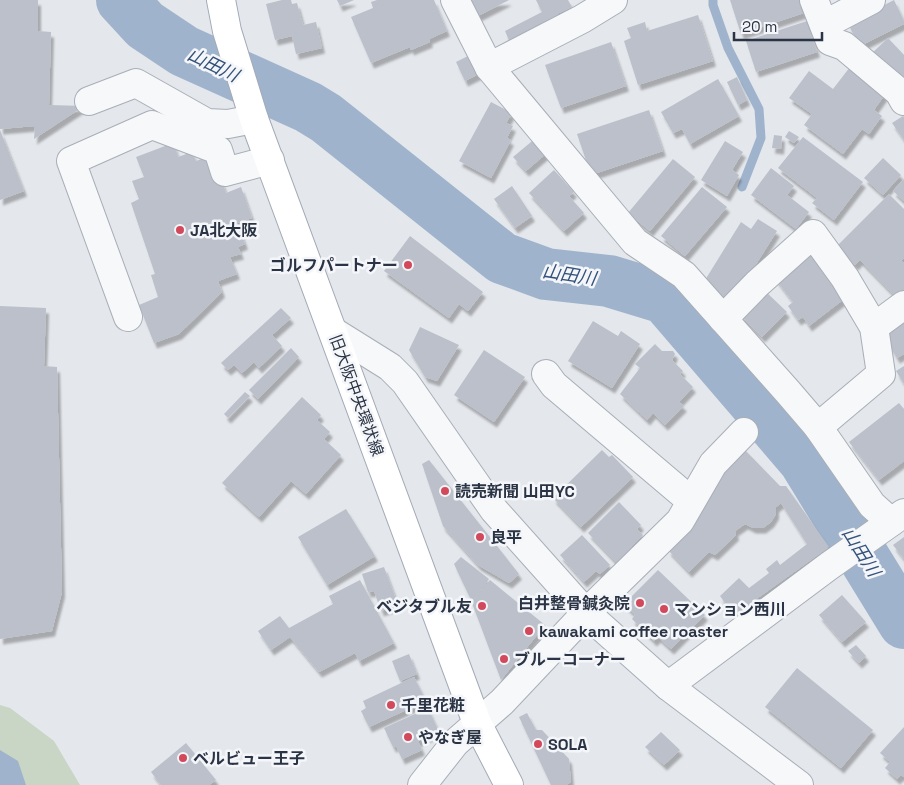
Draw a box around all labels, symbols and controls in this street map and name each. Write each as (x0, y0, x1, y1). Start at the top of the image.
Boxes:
scale bar (734, 10, 822, 42)
text: 20 m (742, 17, 777, 36)
water label: 山田川 (184, 42, 244, 88)
place label: JA北大阪 (190, 220, 257, 241)
marker: JA北大阪 (174, 224, 186, 236)
place label: ゴルフパートナー (270, 255, 398, 276)
marker: ゴルフパートナー (402, 259, 414, 271)
water label: 山田川 (541, 259, 600, 290)
street label: 旧大阪中央環状線 (325, 331, 388, 459)
place label: 読売新聞 山田YC (455, 481, 575, 502)
marker: 読売新聞 山田YC (439, 485, 451, 497)
water label: 山田川 (837, 523, 887, 582)
place label: 良平 (490, 527, 522, 548)
marker: 良平 (474, 531, 486, 543)
place label: 白井整骨鍼灸院 (518, 593, 630, 614)
place label: ベジタブル友 (376, 596, 472, 617)
marker: 白井整骨鍼灸院 (634, 597, 646, 609)
place label: マンション西川 (674, 599, 786, 620)
marker: ベジタブル友 (476, 600, 488, 612)
marker: マンション西川 (658, 603, 670, 615)
place label: kawakami coffee roaster (539, 621, 728, 642)
marker: kawakami coffee roaster (523, 625, 535, 637)
place label: ブルーコーナー (514, 649, 626, 670)
marker: ブルーコーナー (498, 653, 510, 665)
place label: 千里花粧 (401, 695, 465, 716)
marker: 千里花粧 (385, 699, 397, 711)
place label: やなぎ屋 (418, 727, 482, 748)
marker: やなぎ屋 (402, 731, 414, 743)
place label: SOLA (548, 734, 587, 755)
marker: SOLA (532, 738, 544, 750)
place label: ベルビュー王子 (193, 748, 305, 769)
marker: ベルビュー王子 (177, 752, 189, 764)

